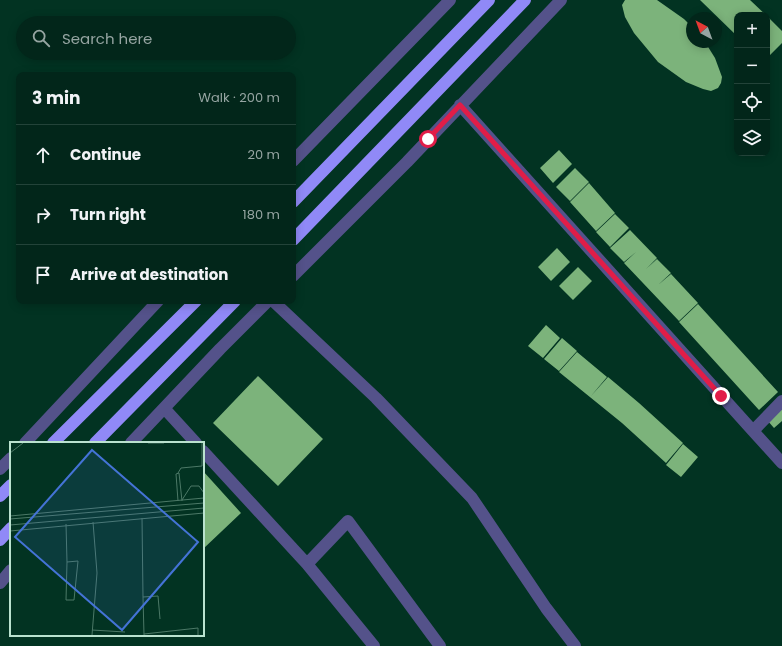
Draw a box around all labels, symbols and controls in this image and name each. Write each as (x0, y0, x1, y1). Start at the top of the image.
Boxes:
north arrow (686, 12, 722, 48)
map controls (734, 12, 770, 156)
button: + (734, 12, 770, 48)
search box (16, 16, 296, 60)
icon: search (30, 27, 52, 49)
text: Search here (62, 28, 152, 49)
button: − (734, 48, 770, 84)
button: locate (734, 84, 770, 120)
text: 3 min (32, 86, 80, 110)
text: Walk · 200 m (198, 88, 280, 107)
button: layers (734, 120, 770, 156)
route start (419, 130, 437, 148)
icon: ahead (32, 144, 54, 166)
text: Continue (70, 144, 141, 165)
text: 20 m (247, 145, 280, 164)
icon: right (32, 204, 54, 226)
text: Turn right (70, 204, 146, 225)
text: 180 m (243, 205, 280, 224)
icon: arrive (32, 264, 54, 286)
text: Arrive at destination (70, 264, 228, 285)
route end (712, 387, 730, 405)
inset map (10, 442, 204, 636)

